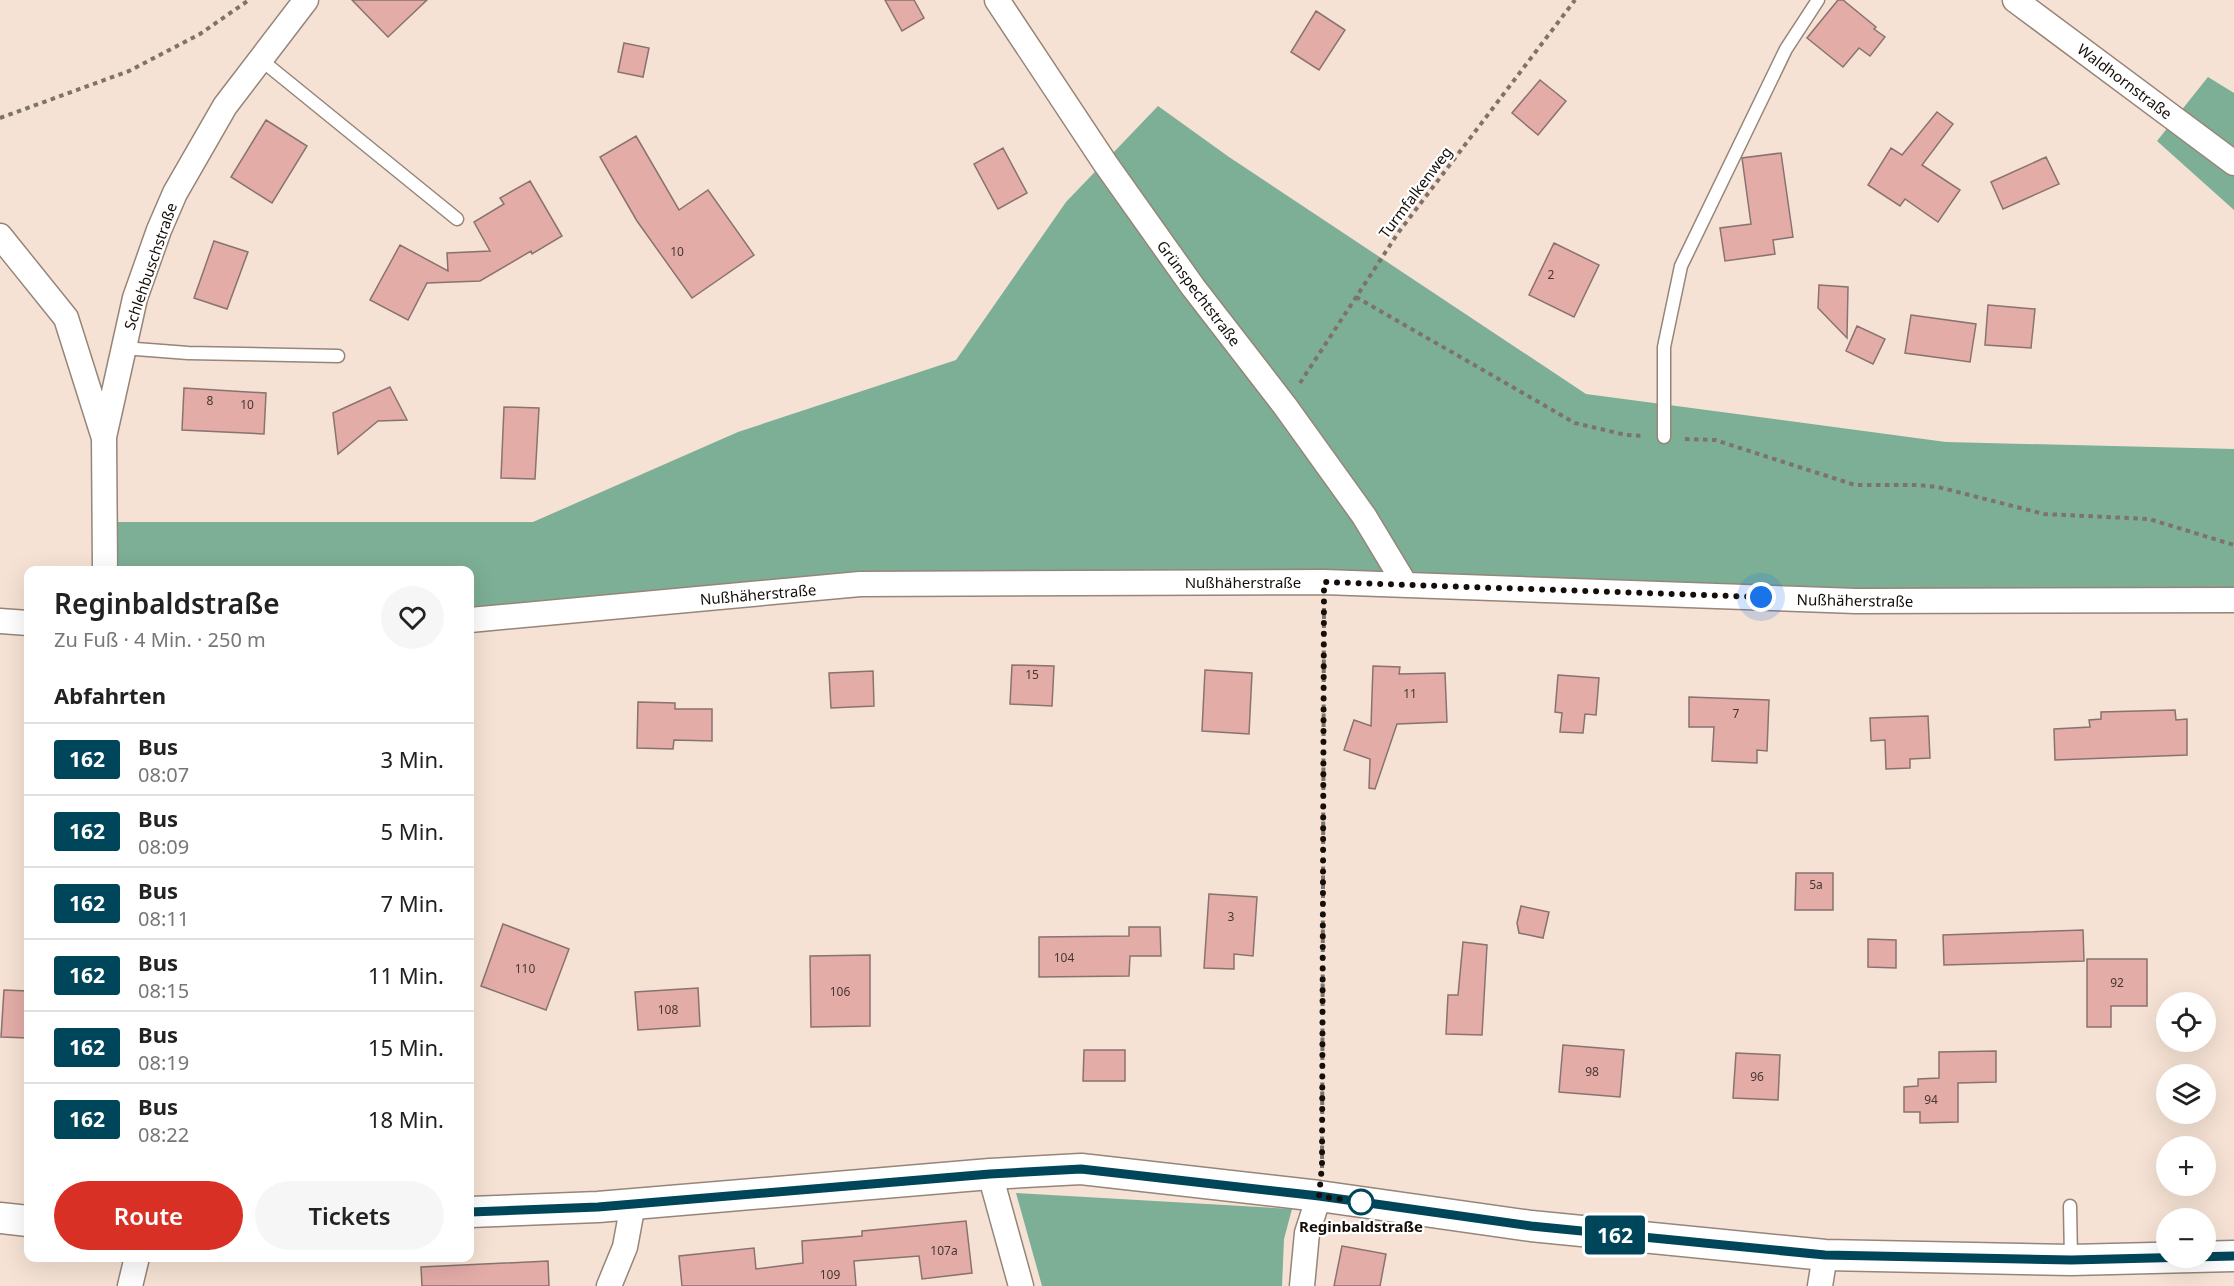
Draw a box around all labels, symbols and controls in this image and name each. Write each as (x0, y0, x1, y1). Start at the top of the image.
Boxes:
street label: Waldhornstraße (2074, 39, 2176, 123)
street label: Turmfalkenweg (1374, 142, 1456, 242)
street label: Schlehbuschstraße (119, 200, 181, 332)
street label: Grünspechtstraße (1153, 236, 1245, 350)
house number: 10 (670, 243, 684, 260)
house number: 2 (1548, 266, 1555, 283)
house number: 8 (207, 392, 214, 409)
house number: 10 (240, 396, 254, 413)
street label: Nußhäherstraße (1185, 572, 1301, 592)
street label: Nußhäherstraße (699, 579, 817, 609)
your location (1746, 582, 1776, 612)
text: Reginbaldstraße (54, 584, 280, 622)
button: heart (381, 586, 444, 649)
street label: Nußhäherstraße (1797, 589, 1913, 611)
text: Zu Fuß · 4 Min. · 250 m (54, 626, 266, 653)
house number: 15 (1025, 666, 1039, 683)
text: Abfahrten (54, 680, 166, 710)
house number: 11 (1403, 685, 1417, 702)
house number: 7 (1733, 705, 1740, 722)
text: Bus (138, 731, 178, 761)
text: 3 Min. (381, 744, 444, 774)
text: 162 (69, 745, 105, 773)
text: 08:07 (138, 761, 189, 788)
text: Bus (138, 803, 178, 833)
text: 5 Min. (381, 816, 444, 846)
text: 162 (69, 817, 105, 845)
text: 08:09 (138, 833, 189, 860)
text: Bus (138, 875, 178, 905)
house number: 5a (1809, 876, 1823, 893)
text: 7 Min. (381, 888, 444, 918)
text: 162 (69, 889, 105, 917)
text: 08:11 (138, 905, 189, 932)
house number: 3 (1228, 908, 1235, 925)
text: Bus (138, 947, 178, 977)
house number: 104 (1054, 949, 1074, 966)
text: 11 Min. (368, 960, 444, 990)
house number: 110 (515, 960, 535, 977)
text: 162 (69, 961, 105, 989)
house number: 92 (2110, 974, 2124, 991)
text: 08:15 (138, 977, 189, 1004)
house number: 106 (830, 983, 850, 1000)
map controls (2156, 992, 2216, 1268)
button: locate (2156, 992, 2216, 1052)
house number: 108 (658, 1001, 678, 1018)
text: Bus (138, 1019, 178, 1049)
text: 15 Min. (368, 1032, 444, 1062)
text: 162 (69, 1033, 105, 1061)
text: 08:19 (138, 1049, 189, 1076)
house number: 98 (1585, 1063, 1599, 1080)
button: layers (2156, 1064, 2216, 1124)
house number: 96 (1750, 1068, 1764, 1085)
text: Bus (138, 1091, 178, 1121)
house number: 94 (1924, 1091, 1938, 1108)
text: 18 Min. (368, 1104, 444, 1134)
text: 162 (69, 1105, 105, 1133)
text: 08:22 (138, 1121, 189, 1148)
button: + (2156, 1136, 2216, 1196)
button: Route (54, 1181, 243, 1250)
button: Tickets (255, 1181, 444, 1250)
marker: Reginbaldstraße (1348, 1189, 1374, 1215)
button: − (2156, 1208, 2216, 1268)
place label: Reginbaldstraße (1299, 1216, 1423, 1236)
line badge: 162 (1580, 1216, 1650, 1254)
text: 162 (1597, 1221, 1633, 1249)
house number: 107a (930, 1242, 958, 1259)
house number: 109 (820, 1266, 840, 1283)

